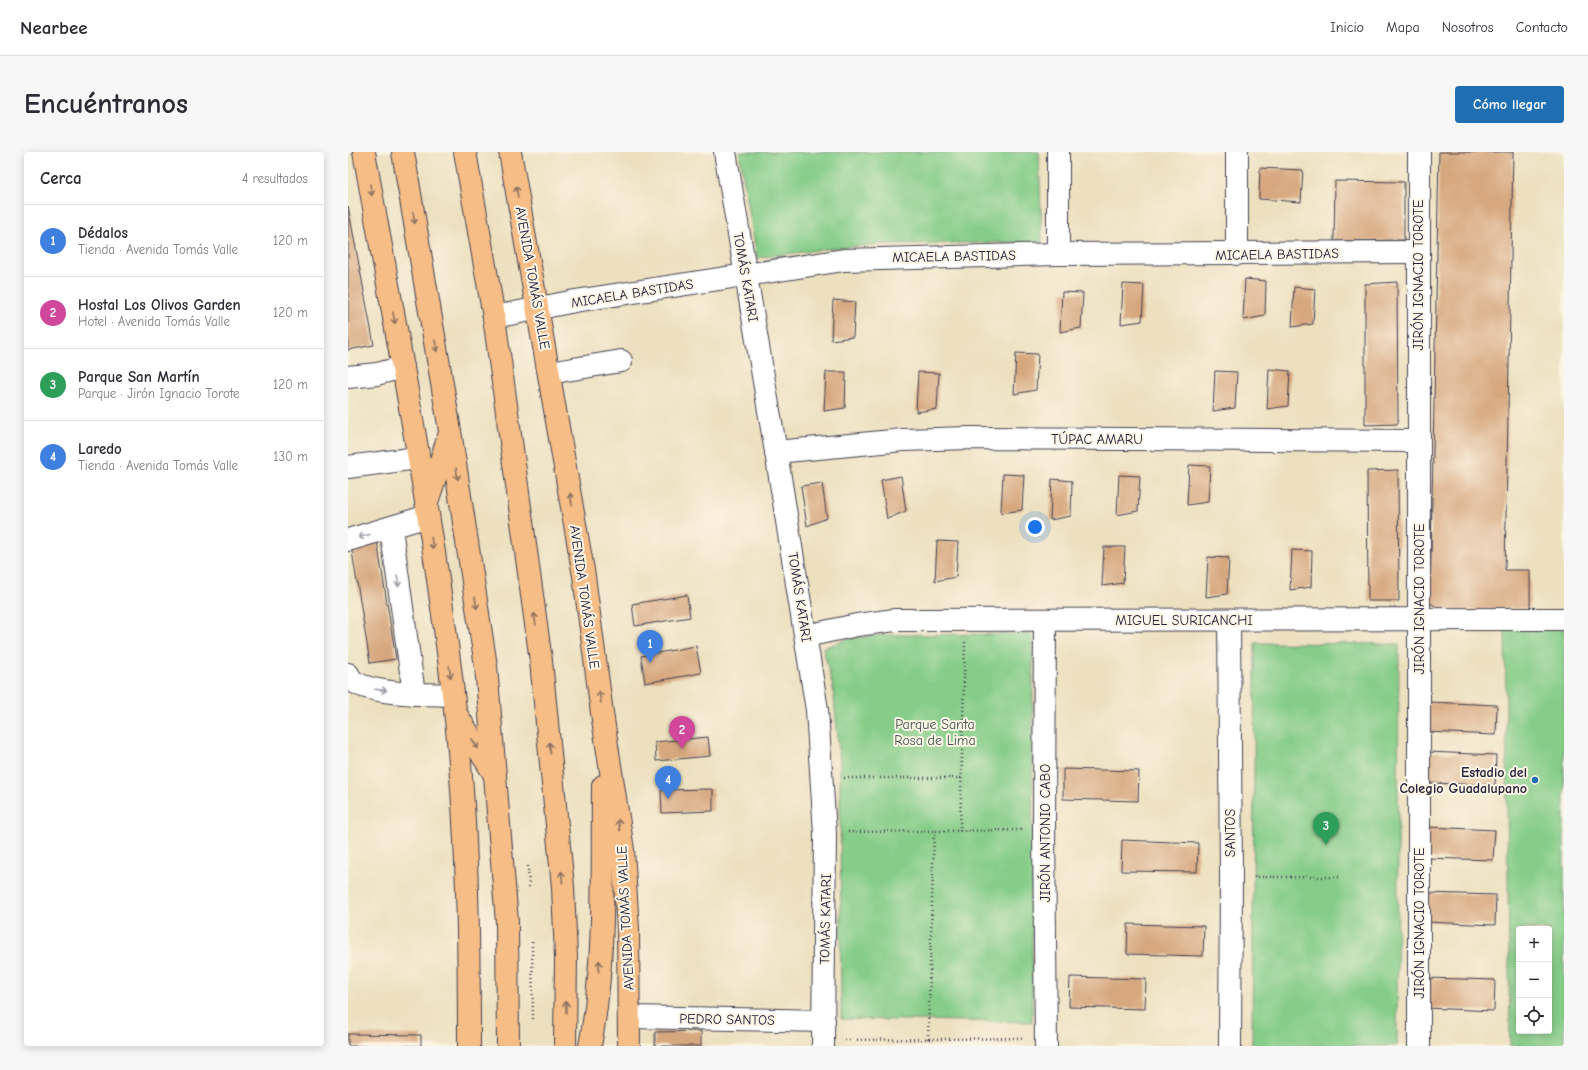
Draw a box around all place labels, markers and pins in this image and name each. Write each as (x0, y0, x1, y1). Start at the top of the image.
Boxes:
pin: 1 (637, 630, 663, 663)
pin: 2 (669, 716, 695, 749)
place label: Estadio del Colegio Guadalupano (1399, 764, 1527, 797)
pin: 4 (655, 766, 681, 799)
marker: Estadio del Colegio Guadalupano (1530, 775, 1540, 785)
pin: 3 (1313, 812, 1339, 845)

